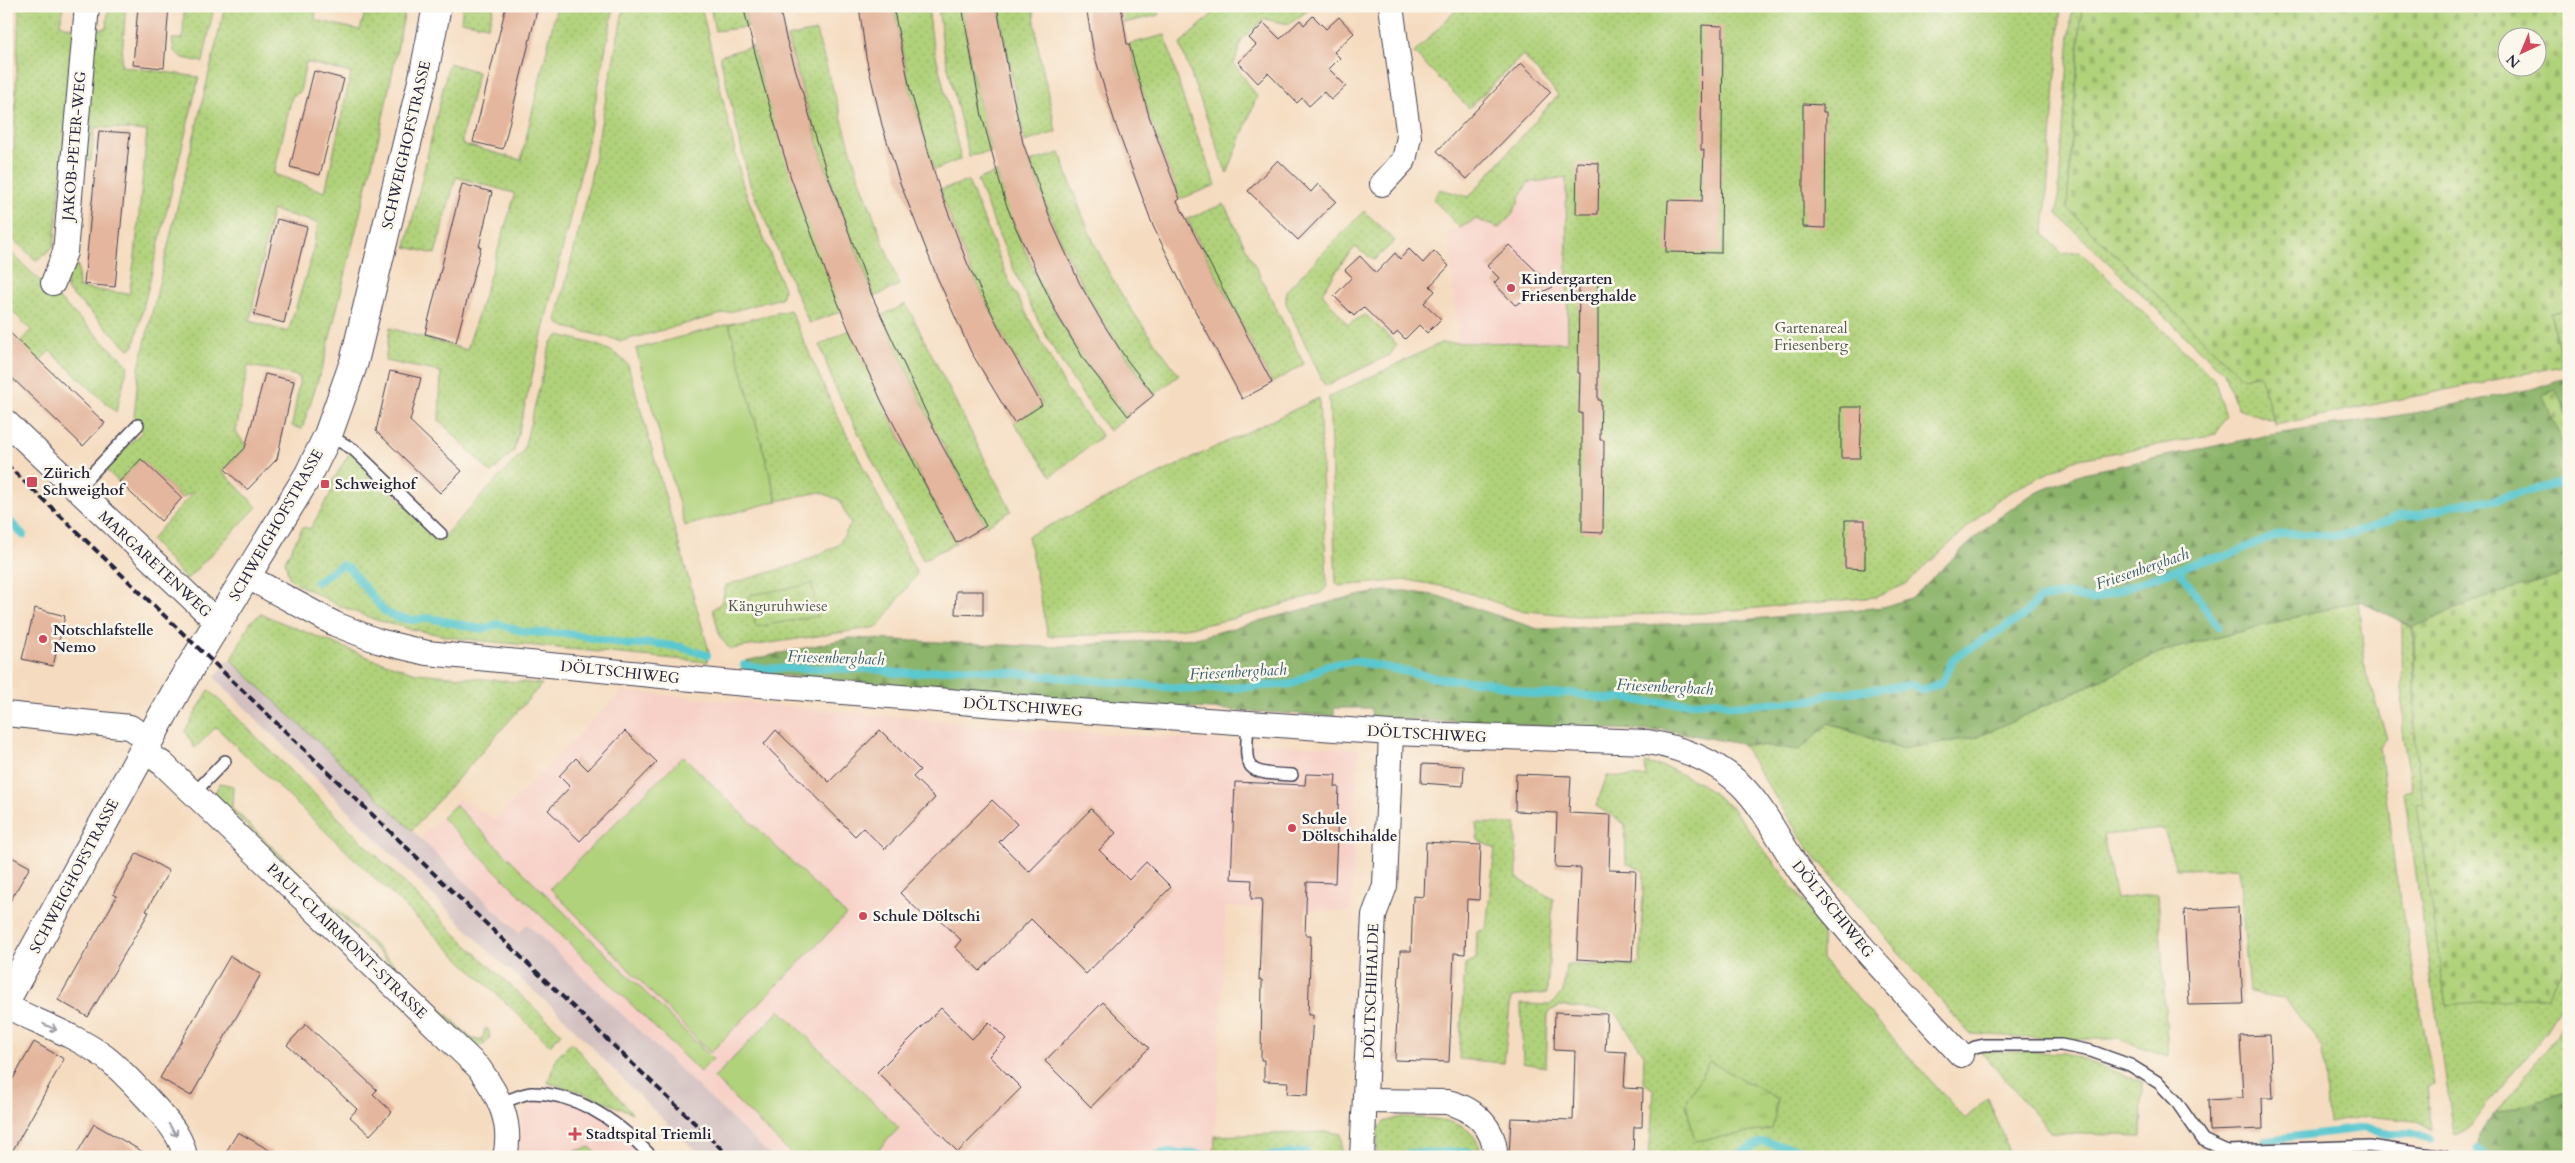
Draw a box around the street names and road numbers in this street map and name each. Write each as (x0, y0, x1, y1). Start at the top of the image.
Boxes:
street label: SCHWEIGHOFSTRASSE (377, 59, 435, 231)
street label: JAKOB-PETER-WEG (57, 70, 91, 224)
street label: SCHWEIGHOFSTRASSE (224, 445, 328, 605)
street label: MARGARETENWEG (94, 506, 216, 622)
street label: DÖLTSCHIWEG (559, 656, 681, 688)
street label: DÖLTSCHIWEG (963, 693, 1083, 721)
street label: DÖLTSCHIWEG (1367, 721, 1487, 747)
street label: SCHWEIGHOFSTRASSE (25, 795, 123, 957)
street label: DÖLTSCHIWEG (1788, 856, 1878, 962)
street label: PAUL-CLAIRMONT-STRASSE (262, 859, 432, 1023)
street label: DÖLTSCHIHALDE (1359, 923, 1383, 1059)

